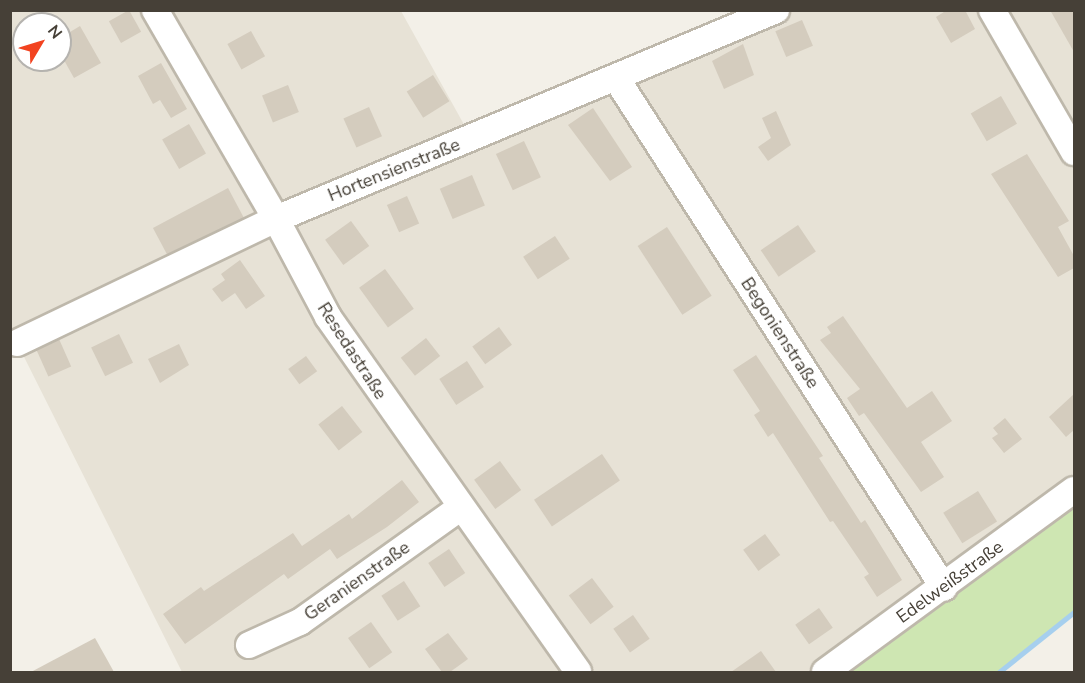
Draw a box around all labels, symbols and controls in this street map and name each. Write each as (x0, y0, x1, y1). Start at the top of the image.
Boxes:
north arrow (12, 12, 72, 72)
text: N (42, 21, 67, 44)
street label: Hortensienstraße (325, 134, 463, 206)
street label: Begonienstraße (736, 273, 824, 393)
street label: Resedastraße (313, 299, 391, 403)
street label: Edelweißstraße (892, 536, 1008, 628)
street label: Geranienstraße (300, 537, 414, 625)

